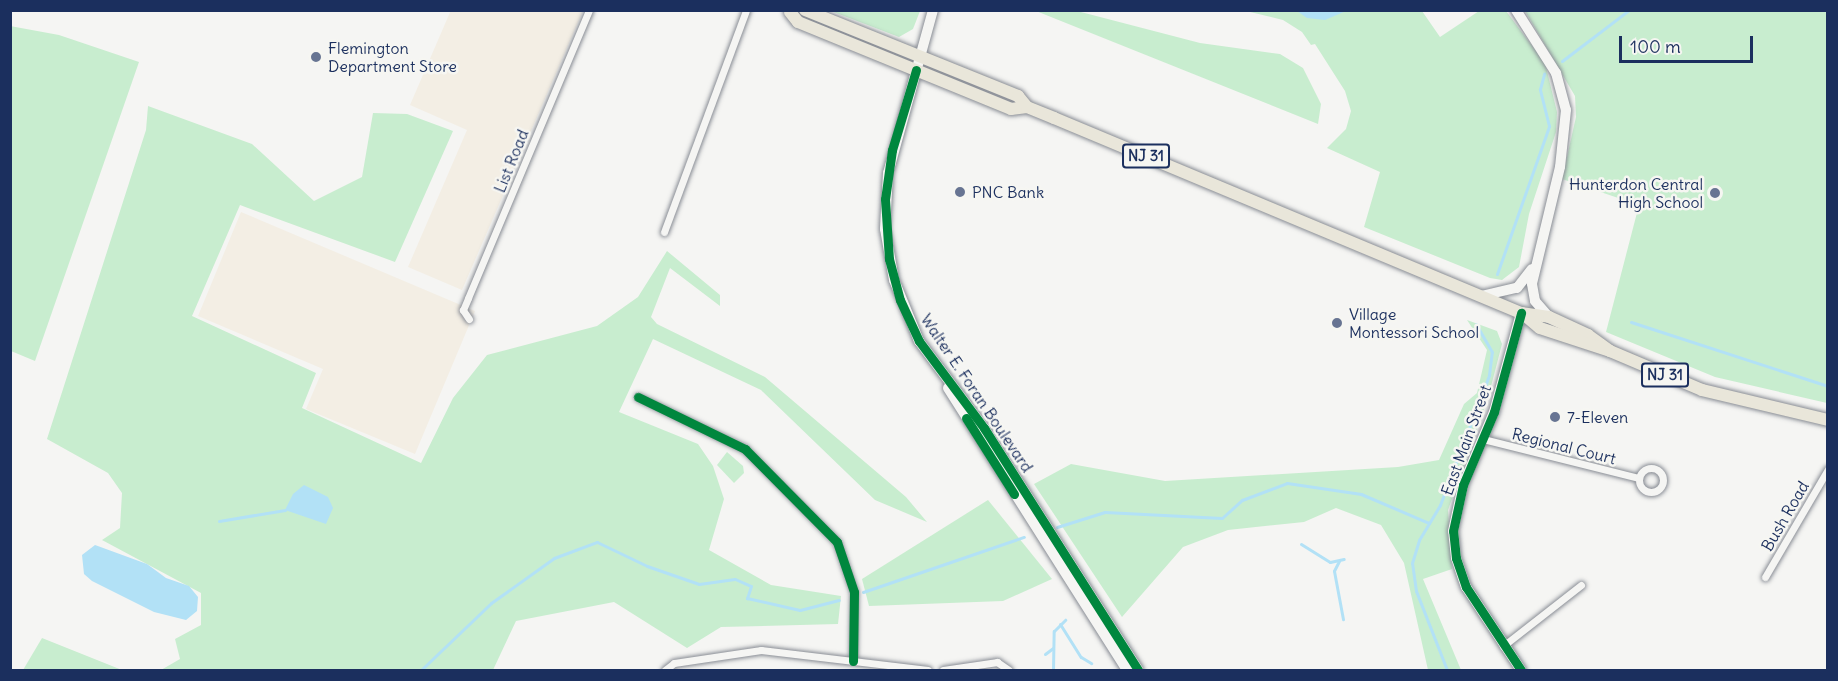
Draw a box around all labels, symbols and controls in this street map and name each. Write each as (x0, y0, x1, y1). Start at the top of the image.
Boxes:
scale bar (1622, 24, 1756, 62)
text: 100 m (1630, 35, 1681, 58)
place label: Flemington Department Store (328, 38, 457, 76)
marker: Flemington Department Store (309, 50, 323, 64)
street label: List Road (490, 127, 532, 195)
road number: NJ 31 (1122, 144, 1170, 168)
place label: Hunterdon Central High School (1569, 174, 1703, 212)
place label: PNC Bank (972, 182, 1044, 202)
marker: PNC Bank (953, 185, 967, 199)
marker: Hunterdon Central High School (1708, 186, 1722, 200)
place label: Village Montessori School (1349, 304, 1479, 342)
street label: Walter E. Foran Boulevard (917, 310, 1037, 476)
marker: Village Montessori School (1330, 316, 1344, 330)
road number: NJ 31 (1641, 363, 1689, 387)
street label: East Main Street (1437, 382, 1495, 498)
place label: 7-Eleven (1567, 407, 1628, 427)
marker: 7-Eleven (1548, 410, 1562, 424)
street label: Regional Court (1510, 424, 1618, 468)
street label: Bush Road (1757, 478, 1813, 554)

